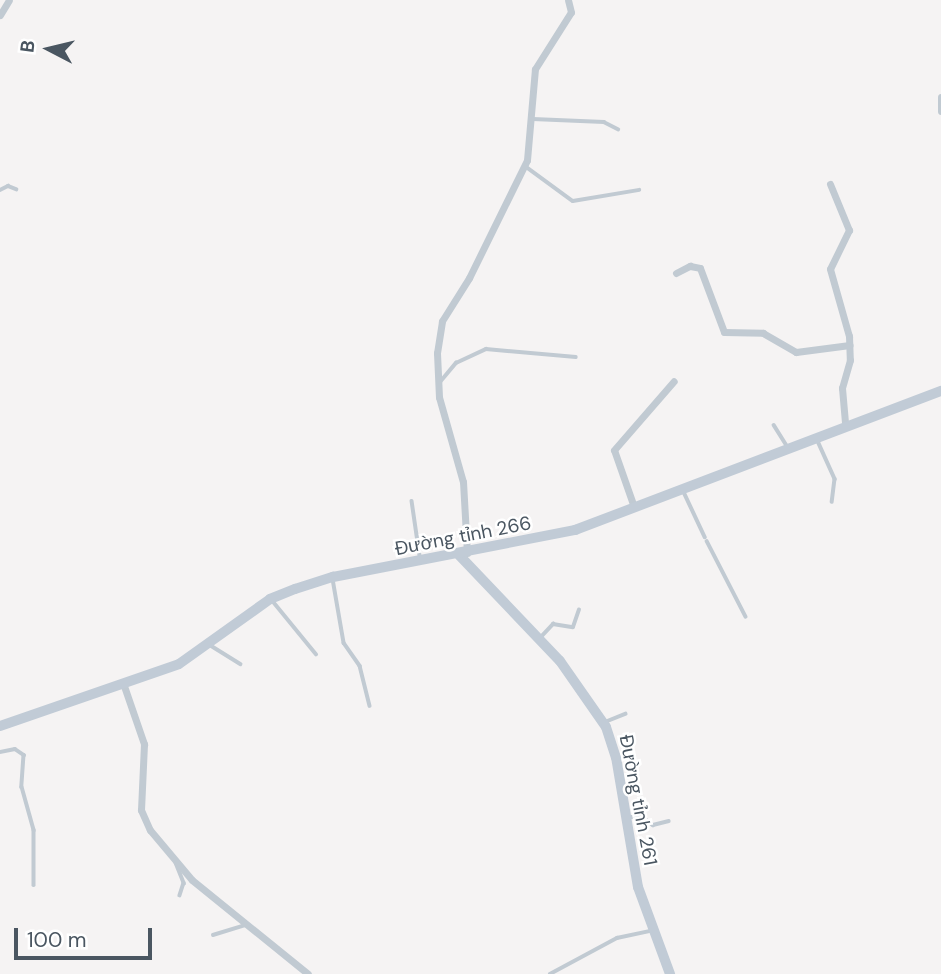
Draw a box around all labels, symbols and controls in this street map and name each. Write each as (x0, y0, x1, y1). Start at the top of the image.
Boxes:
north arrow (14, 14, 84, 84)
text: B (15, 39, 41, 54)
street label: Đường tỉnh 266 (393, 512, 533, 560)
street label: Đường tỉnh 261 (614, 733, 662, 867)
scale bar (18, 914, 156, 958)
text: 100 m (27, 926, 87, 954)

